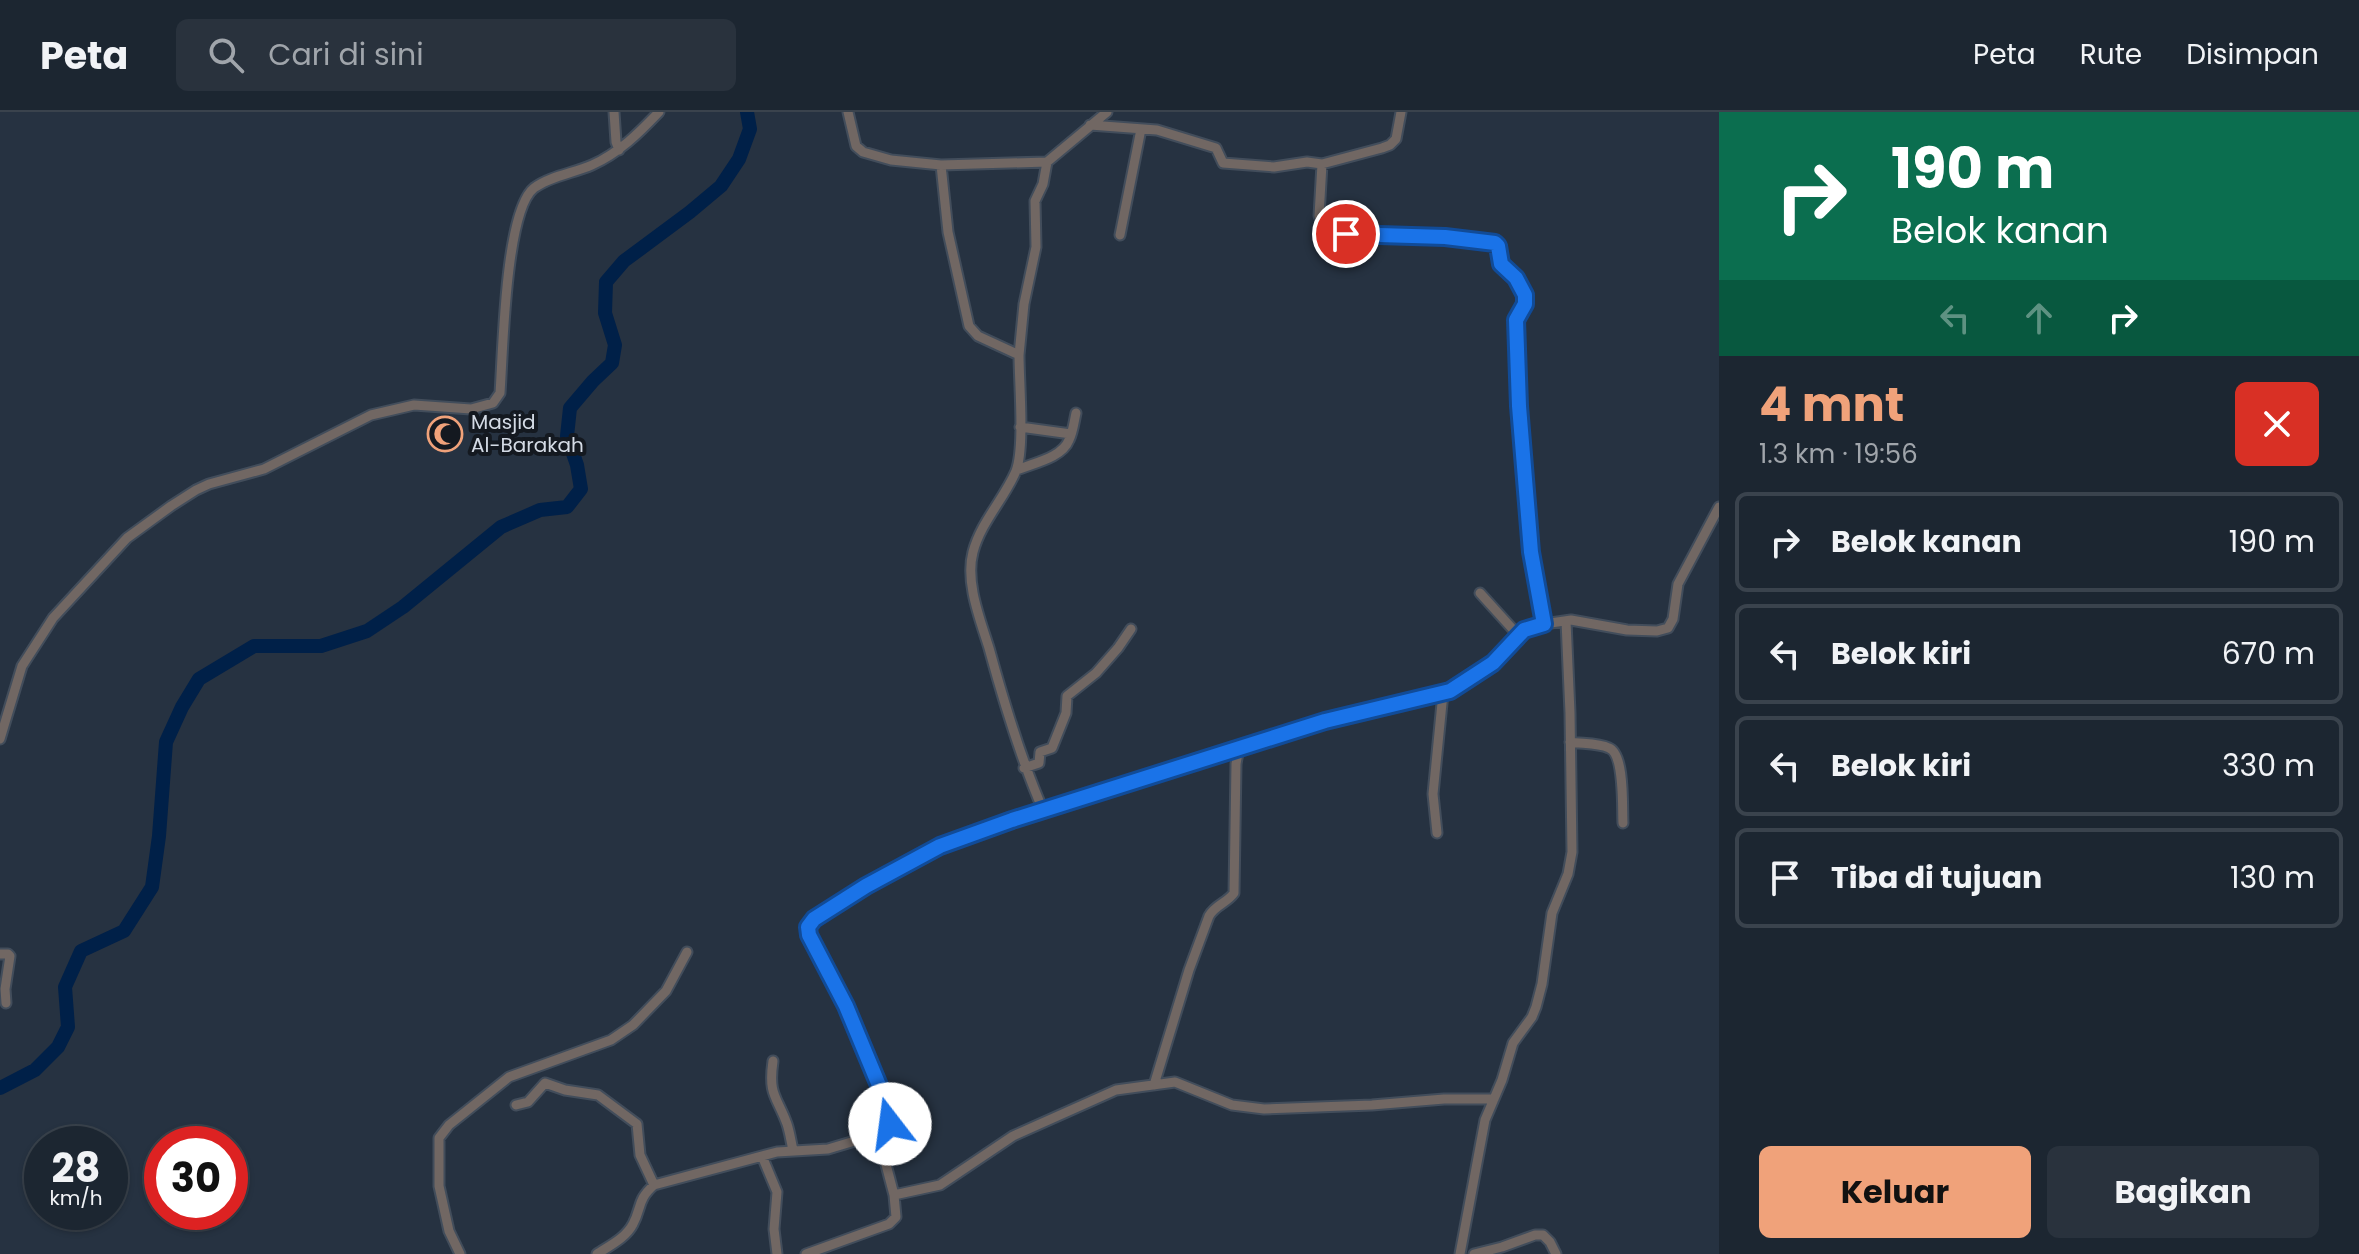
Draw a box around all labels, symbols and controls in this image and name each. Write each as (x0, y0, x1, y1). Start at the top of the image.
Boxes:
search box (176, 19, 736, 91)
text: Peta (40, 29, 128, 82)
icon: search (204, 33, 248, 77)
text: Cari di sini (268, 33, 424, 76)
text: Peta (1973, 35, 2036, 74)
text: Rute (2080, 35, 2142, 74)
text: Disimpan (2186, 35, 2319, 74)
text: 190 m (1891, 129, 2054, 208)
icon: right (1759, 144, 1863, 248)
pin (1312, 200, 1380, 268)
text: Belok kanan (1891, 205, 2109, 256)
icon: arrive (1324, 212, 1368, 256)
icon: left (1933, 296, 1977, 340)
icon: ahead (2017, 296, 2061, 340)
icon: right (2101, 296, 2145, 340)
text: 4 mnt (1759, 371, 1904, 438)
button: close (2235, 382, 2319, 466)
place label: Masjid Al-Barakah (471, 408, 584, 459)
mosque icon: Masjid Al-Barakah (426, 415, 464, 453)
text: 1.3 km · 19:56 (1759, 436, 1918, 472)
icon: right (1763, 520, 1807, 564)
text: Belok kanan (1831, 520, 2022, 563)
text: 190 m (2229, 520, 2315, 563)
icon: left (1763, 632, 1807, 676)
text: Belok kiri (1831, 632, 1971, 675)
text: 670 m (2222, 632, 2315, 675)
icon: left (1763, 744, 1807, 788)
text: Belok kiri (1831, 744, 1971, 787)
text: 330 m (2222, 744, 2315, 787)
icon: arrive (1763, 856, 1807, 900)
text: Tiba di tujuan (1831, 856, 2042, 899)
text: 130 m (2230, 856, 2315, 899)
position arrow (848, 1082, 932, 1166)
speed limit sign: 30 (144, 1126, 248, 1230)
text: 28 (52, 1140, 100, 1196)
button: Keluar (1759, 1146, 2031, 1238)
button: Bagikan (2047, 1146, 2319, 1238)
text: km/h (49, 1184, 103, 1212)

